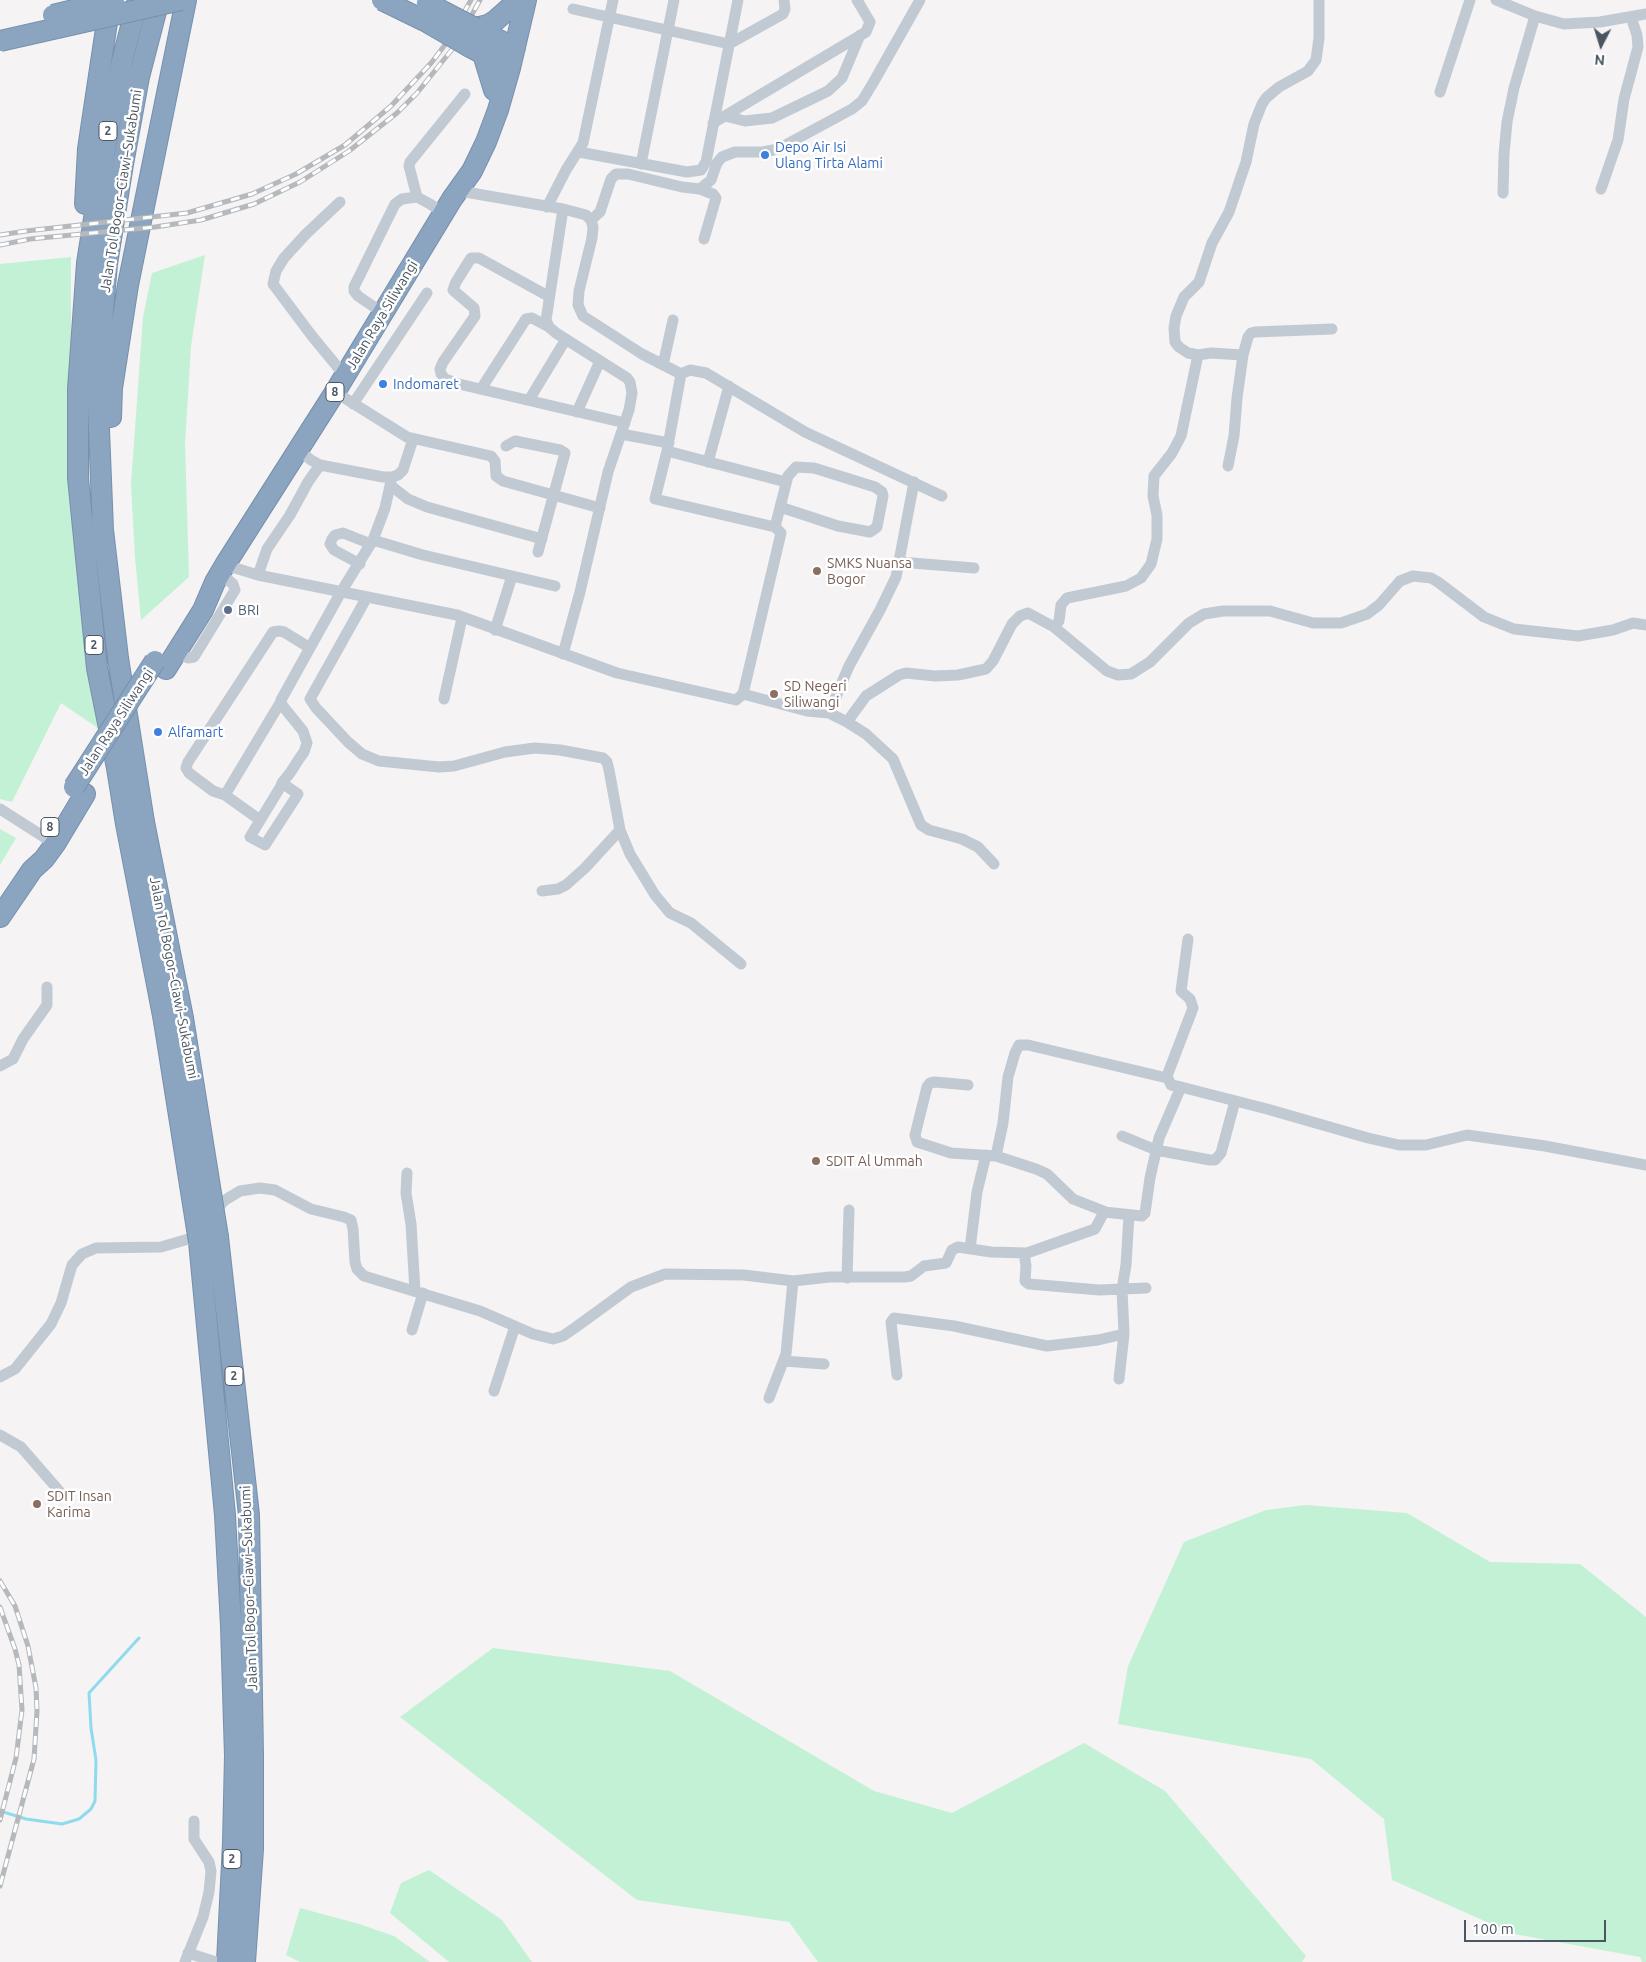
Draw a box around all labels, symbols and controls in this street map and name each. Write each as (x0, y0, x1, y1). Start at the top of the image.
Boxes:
north arrow (1576, 20, 1626, 70)
text: N (1594, 52, 1606, 68)
street label: Jalan Tol Bogor–Ciawi–Sukabumi (97, 88, 145, 294)
road number: 2 (99, 122, 117, 140)
place label: Depo Air Isi Ulang Tirta Alami (775, 139, 883, 172)
marker: Depo Air Isi Ulang Tirta Alami (759, 149, 771, 161)
street label: Jalan Raya Siliwangi (343, 257, 421, 373)
place label: Indomaret (393, 376, 459, 392)
marker: Indomaret (377, 378, 389, 390)
road number: 8 (326, 382, 344, 402)
place label: SMKS Nuansa Bogor (827, 555, 912, 588)
marker: SMKS Nuansa Bogor (811, 565, 823, 577)
place label: BRI (238, 602, 259, 618)
marker: BRI (222, 604, 234, 616)
road number: 2 (85, 636, 103, 654)
street label: Jalan Raya Siliwangi (75, 665, 157, 779)
place label: SD Negeri Siliwangi (784, 678, 847, 710)
marker: SD Negeri Siliwangi (768, 688, 780, 700)
place label: Alfamart (168, 724, 223, 740)
marker: Alfamart (152, 726, 164, 738)
road number: 8 (41, 818, 59, 836)
street label: Jalan Tol Bogor–Ciawi–Sukabumi (146, 876, 202, 1080)
place label: SDIT Al Ummah (826, 1153, 923, 1169)
marker: SDIT Al Ummah (810, 1155, 822, 1167)
road number: 2 (225, 1366, 243, 1385)
street label: Jalan Tol Bogor–Ciawi–Sukabumi (237, 1485, 261, 1691)
place label: SDIT Insan Karima (47, 1488, 112, 1520)
marker: SDIT Insan Karima (31, 1498, 43, 1510)
road number: 2 (223, 1850, 241, 1868)
scale bar (1466, 1910, 1608, 1942)
text: 100 m (1472, 1920, 1514, 1937)

